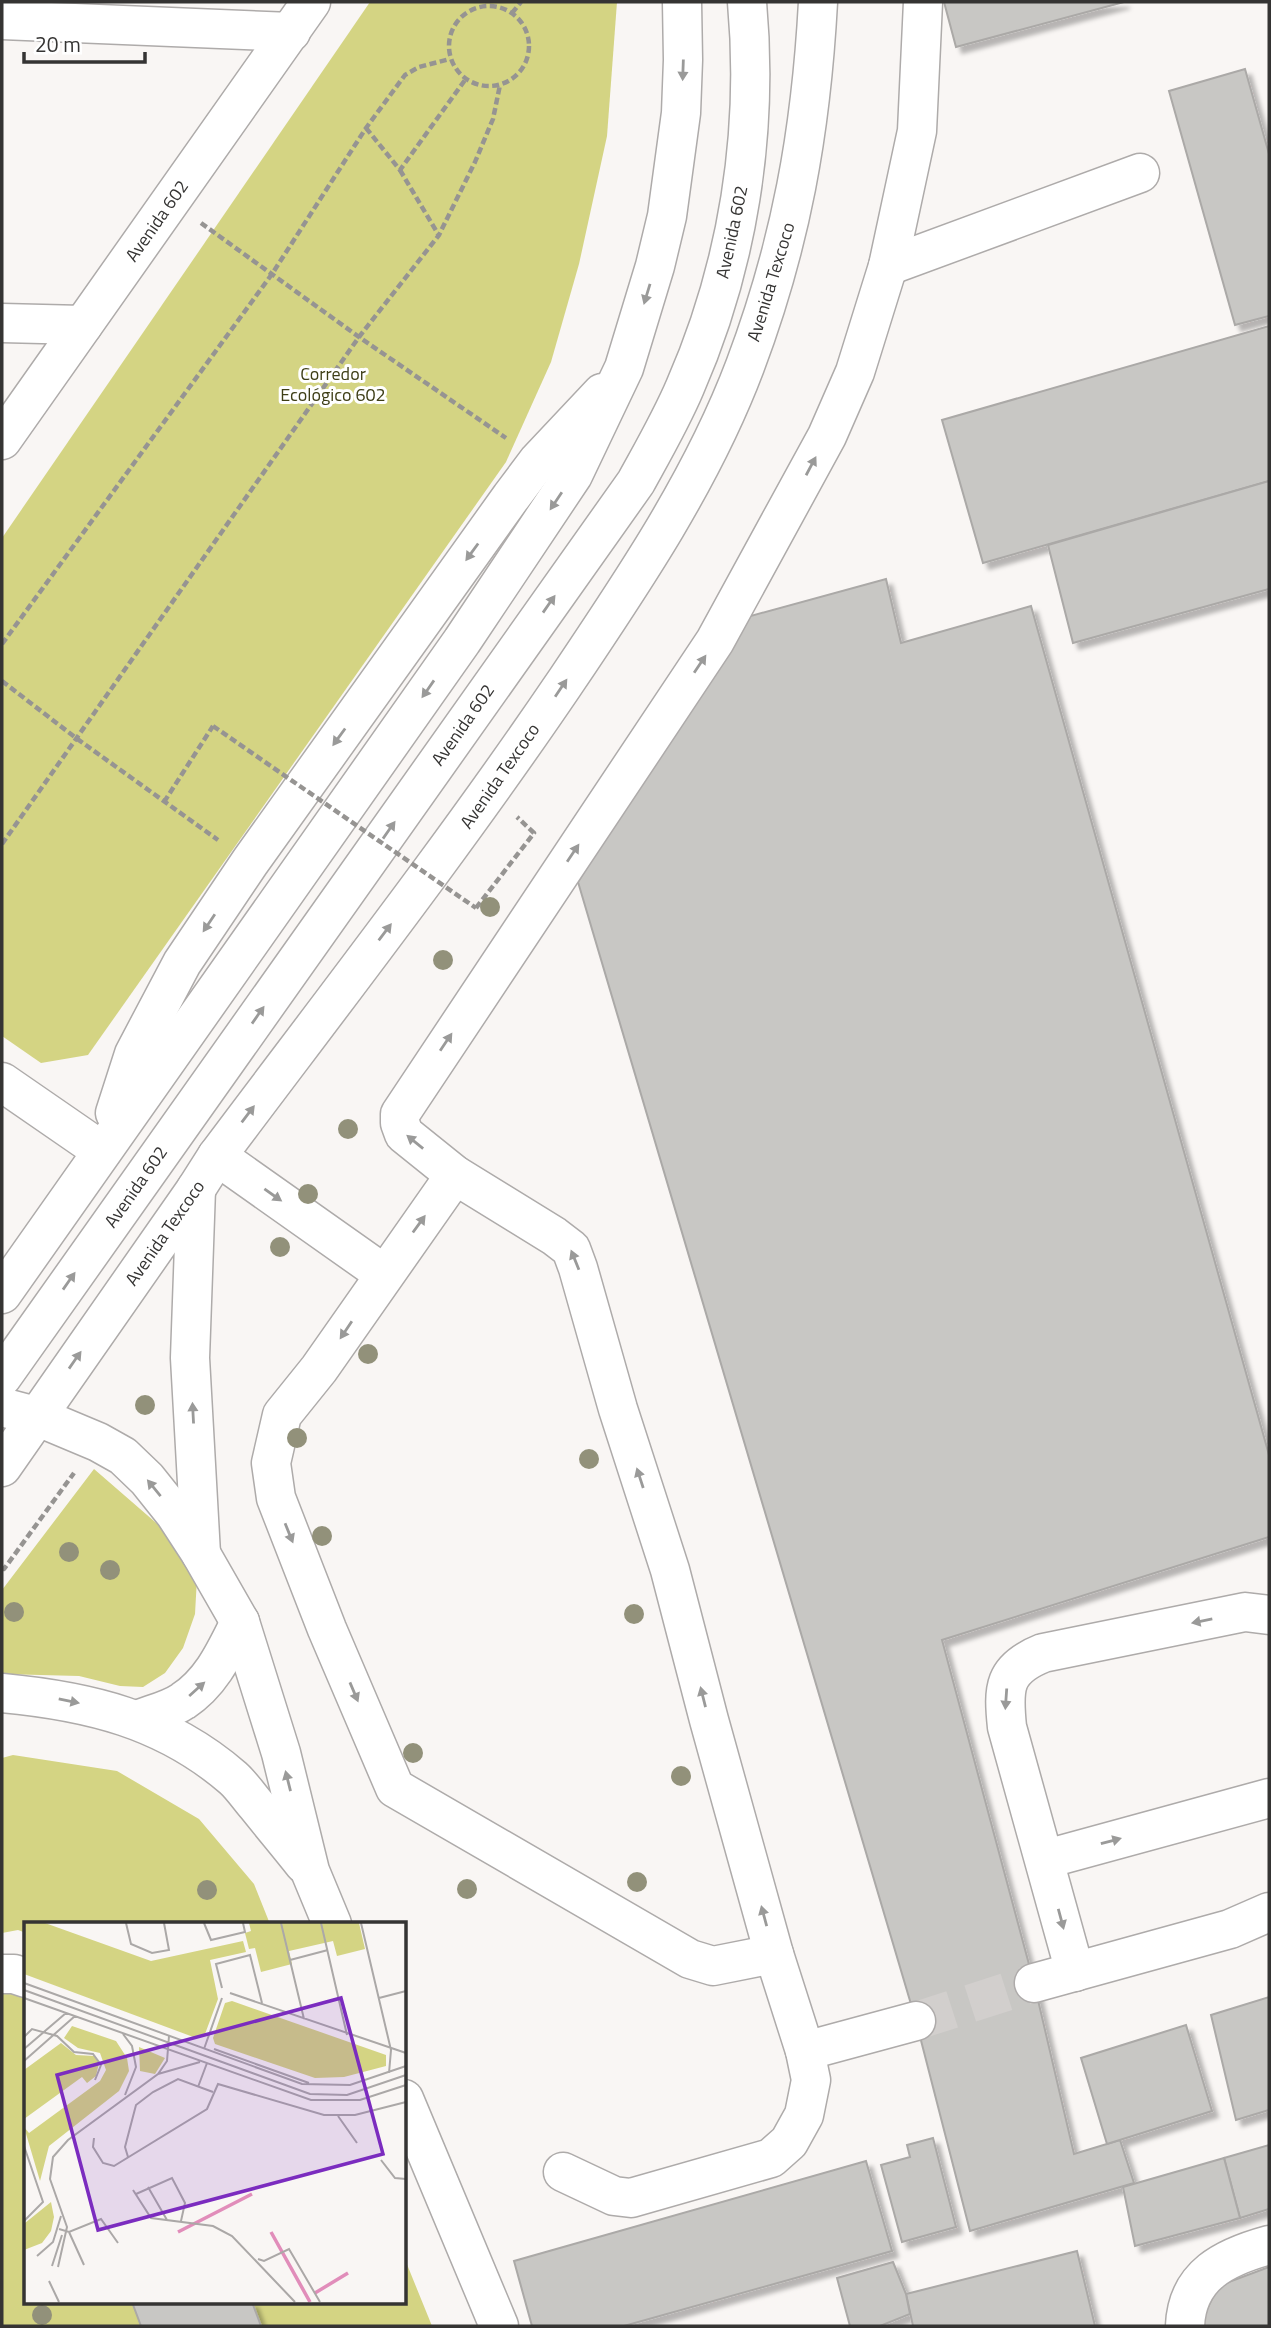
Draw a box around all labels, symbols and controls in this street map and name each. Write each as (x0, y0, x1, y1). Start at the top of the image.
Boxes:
scale bar (24, 21, 145, 65)
text: 20 m (35, 28, 81, 60)
one-way arrow (677, 59, 688, 81)
street label: Avenida 602 (118, 174, 195, 267)
street label: Avenida 602 (708, 183, 755, 281)
street label: Avenida Texcoco (740, 219, 801, 345)
one-way arrow (641, 283, 651, 304)
park label: Corredor Ecológico 602 (280, 360, 386, 408)
one-way arrow (805, 456, 817, 476)
one-way arrow (549, 491, 562, 511)
one-way arrow (465, 543, 479, 561)
one-way arrow (542, 595, 556, 613)
one-way arrow (693, 655, 707, 673)
street label: Avenida 602 (424, 678, 501, 771)
one-way arrow (554, 679, 568, 697)
one-way arrow (421, 680, 435, 698)
street label: Avenida Texcoco (453, 717, 546, 834)
one-way arrow (333, 728, 347, 746)
one-way arrow (382, 821, 396, 839)
one-way arrow (566, 844, 580, 862)
one-way arrow (202, 913, 215, 933)
one-way arrow (378, 924, 393, 942)
one-way arrow (250, 1006, 264, 1024)
one-way arrow (440, 1032, 453, 1052)
one-way arrow (241, 1105, 255, 1123)
one-way arrow (406, 1135, 424, 1150)
street label: Avenida 602 (97, 1140, 174, 1233)
street label: Avenida Texcoco (118, 1174, 211, 1291)
one-way arrow (264, 1188, 282, 1202)
one-way arrow (412, 1215, 426, 1233)
one-way arrow (569, 1250, 580, 1271)
one-way arrow (62, 1272, 76, 1290)
one-way arrow (339, 1321, 352, 1340)
one-way arrow (68, 1351, 82, 1369)
one-way arrow (187, 1401, 198, 1423)
one-way arrow (635, 1467, 645, 1488)
one-way arrow (147, 1480, 162, 1498)
one-way arrow (284, 1522, 295, 1543)
one-way arrow (1191, 1616, 1213, 1627)
one-way arrow (188, 1681, 206, 1697)
one-way arrow (349, 1681, 360, 1702)
one-way arrow (697, 1686, 708, 1708)
one-way arrow (1000, 1688, 1011, 1710)
one-way arrow (58, 1696, 80, 1707)
one-way arrow (282, 1770, 293, 1792)
one-way arrow (1101, 1835, 1123, 1846)
one-way arrow (758, 1905, 769, 1927)
one-way arrow (1056, 1908, 1067, 1930)
inset map (24, 1922, 406, 2304)

